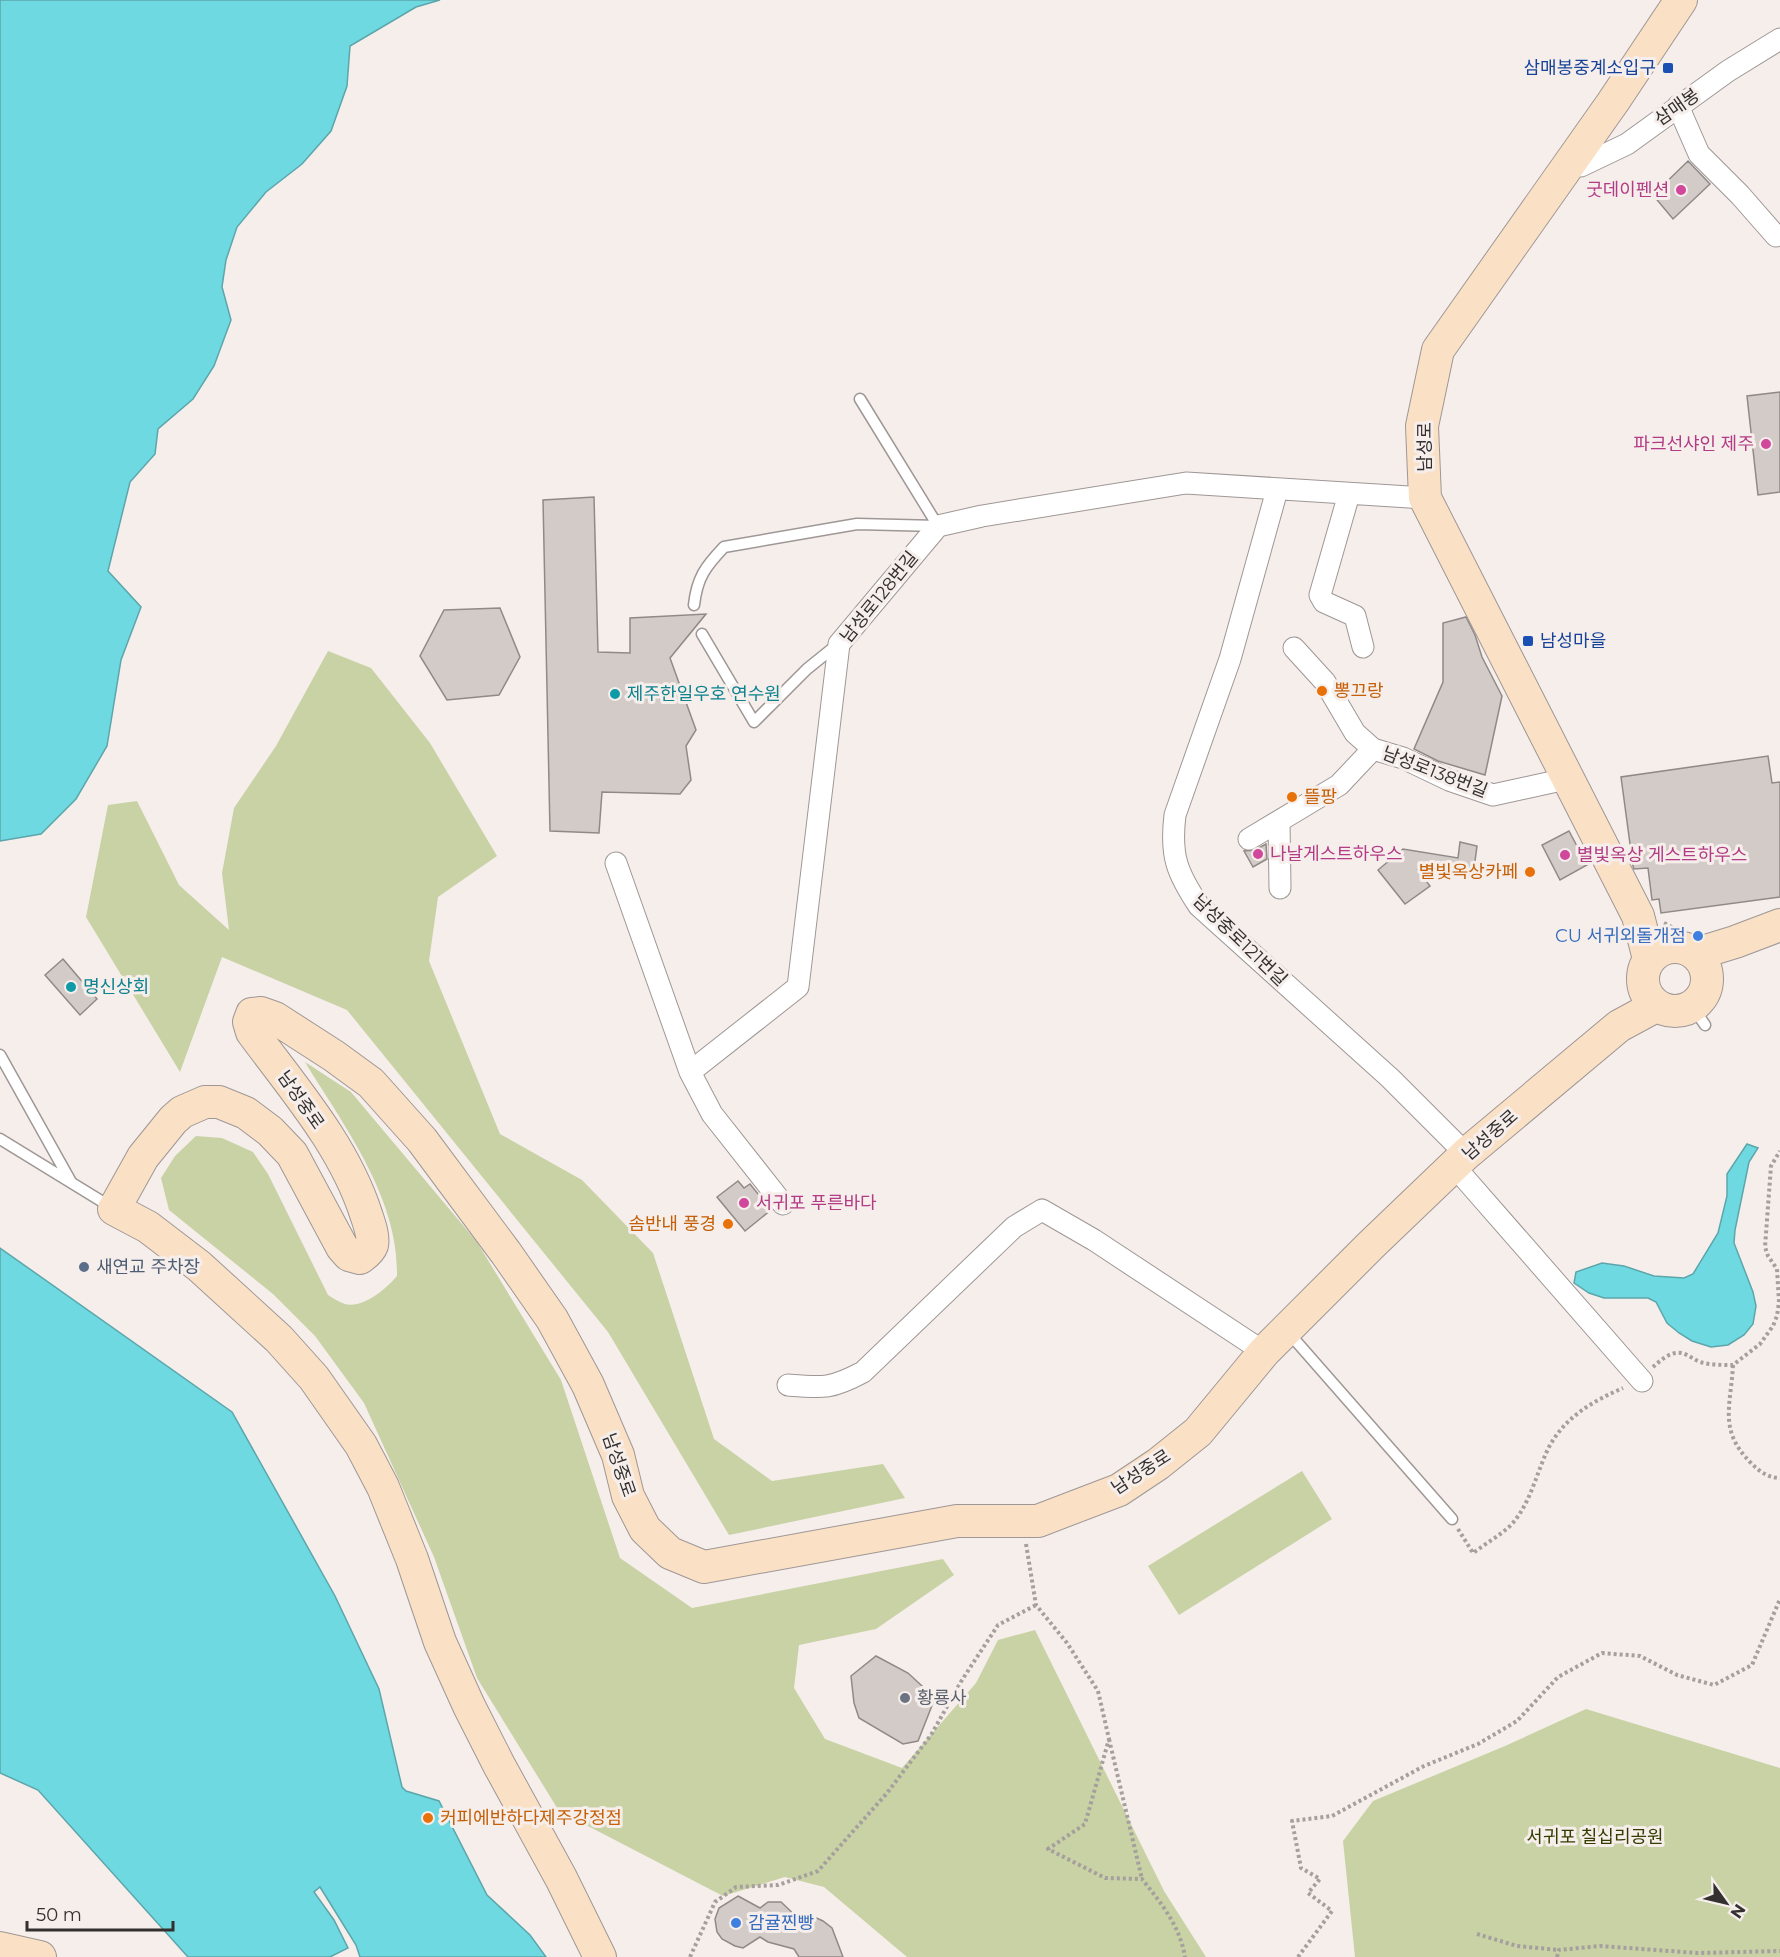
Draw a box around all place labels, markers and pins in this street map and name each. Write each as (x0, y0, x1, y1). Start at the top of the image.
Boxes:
place label: 삼매봉중계소입구 (1524, 57, 1656, 79)
marker: 삼매봉중계소입구 (1661, 61, 1675, 75)
place label: 굿데이펜션 (1586, 179, 1669, 201)
marker: 굿데이펜션 (1674, 183, 1688, 197)
place label: 파크선샤인 제주 (1633, 433, 1754, 455)
marker: 파크선샤인 제주 (1759, 437, 1773, 451)
place label: 남성마을 (1540, 630, 1606, 652)
marker: 남성마을 (1521, 634, 1535, 648)
place label: 뽕끄랑 (1334, 680, 1384, 702)
place label: 제주한일우호 연수원 (627, 683, 781, 705)
marker: 뽕끄랑 (1315, 684, 1329, 698)
marker: 제주한일우호 연수원 (608, 687, 622, 701)
place label: 뜰팡 (1304, 786, 1337, 808)
marker: 뜰팡 (1285, 790, 1299, 804)
place label: 나날게스트하우스 (1270, 843, 1402, 865)
place label: 별빛옥상 게스트하우스 (1577, 844, 1747, 866)
marker: 나날게스트하우스 (1251, 847, 1265, 861)
marker: 별빛옥상 게스트하우스 (1558, 848, 1572, 862)
place label: 별빛옥상카페 (1419, 861, 1518, 883)
marker: 별빛옥상카페 (1523, 865, 1537, 879)
place label: CU 서귀외돌개점 (1555, 925, 1686, 947)
marker: CU 서귀외돌개점 (1691, 929, 1705, 943)
place label: 명신상회 (83, 976, 149, 998)
marker: 명신상회 (64, 980, 78, 994)
place label: 서귀포 푸른바다 (756, 1192, 877, 1214)
marker: 서귀포 푸른바다 (737, 1196, 751, 1210)
place label: 솜반내 풍경 (628, 1213, 716, 1235)
marker: 솜반내 풍경 (721, 1217, 735, 1231)
place label: 새연교 주차장 (96, 1256, 200, 1278)
marker: 새연교 주차장 (77, 1260, 91, 1274)
place label: 황룡사 (917, 1687, 967, 1709)
marker: 황룡사 (898, 1691, 912, 1705)
place label: 커피에반하다제주강정점 (440, 1807, 622, 1829)
marker: 커피에반하다제주강정점 (421, 1811, 435, 1825)
place label: 감귤찐빵 (748, 1912, 814, 1934)
marker: 감귤찐빵 (729, 1916, 743, 1930)

